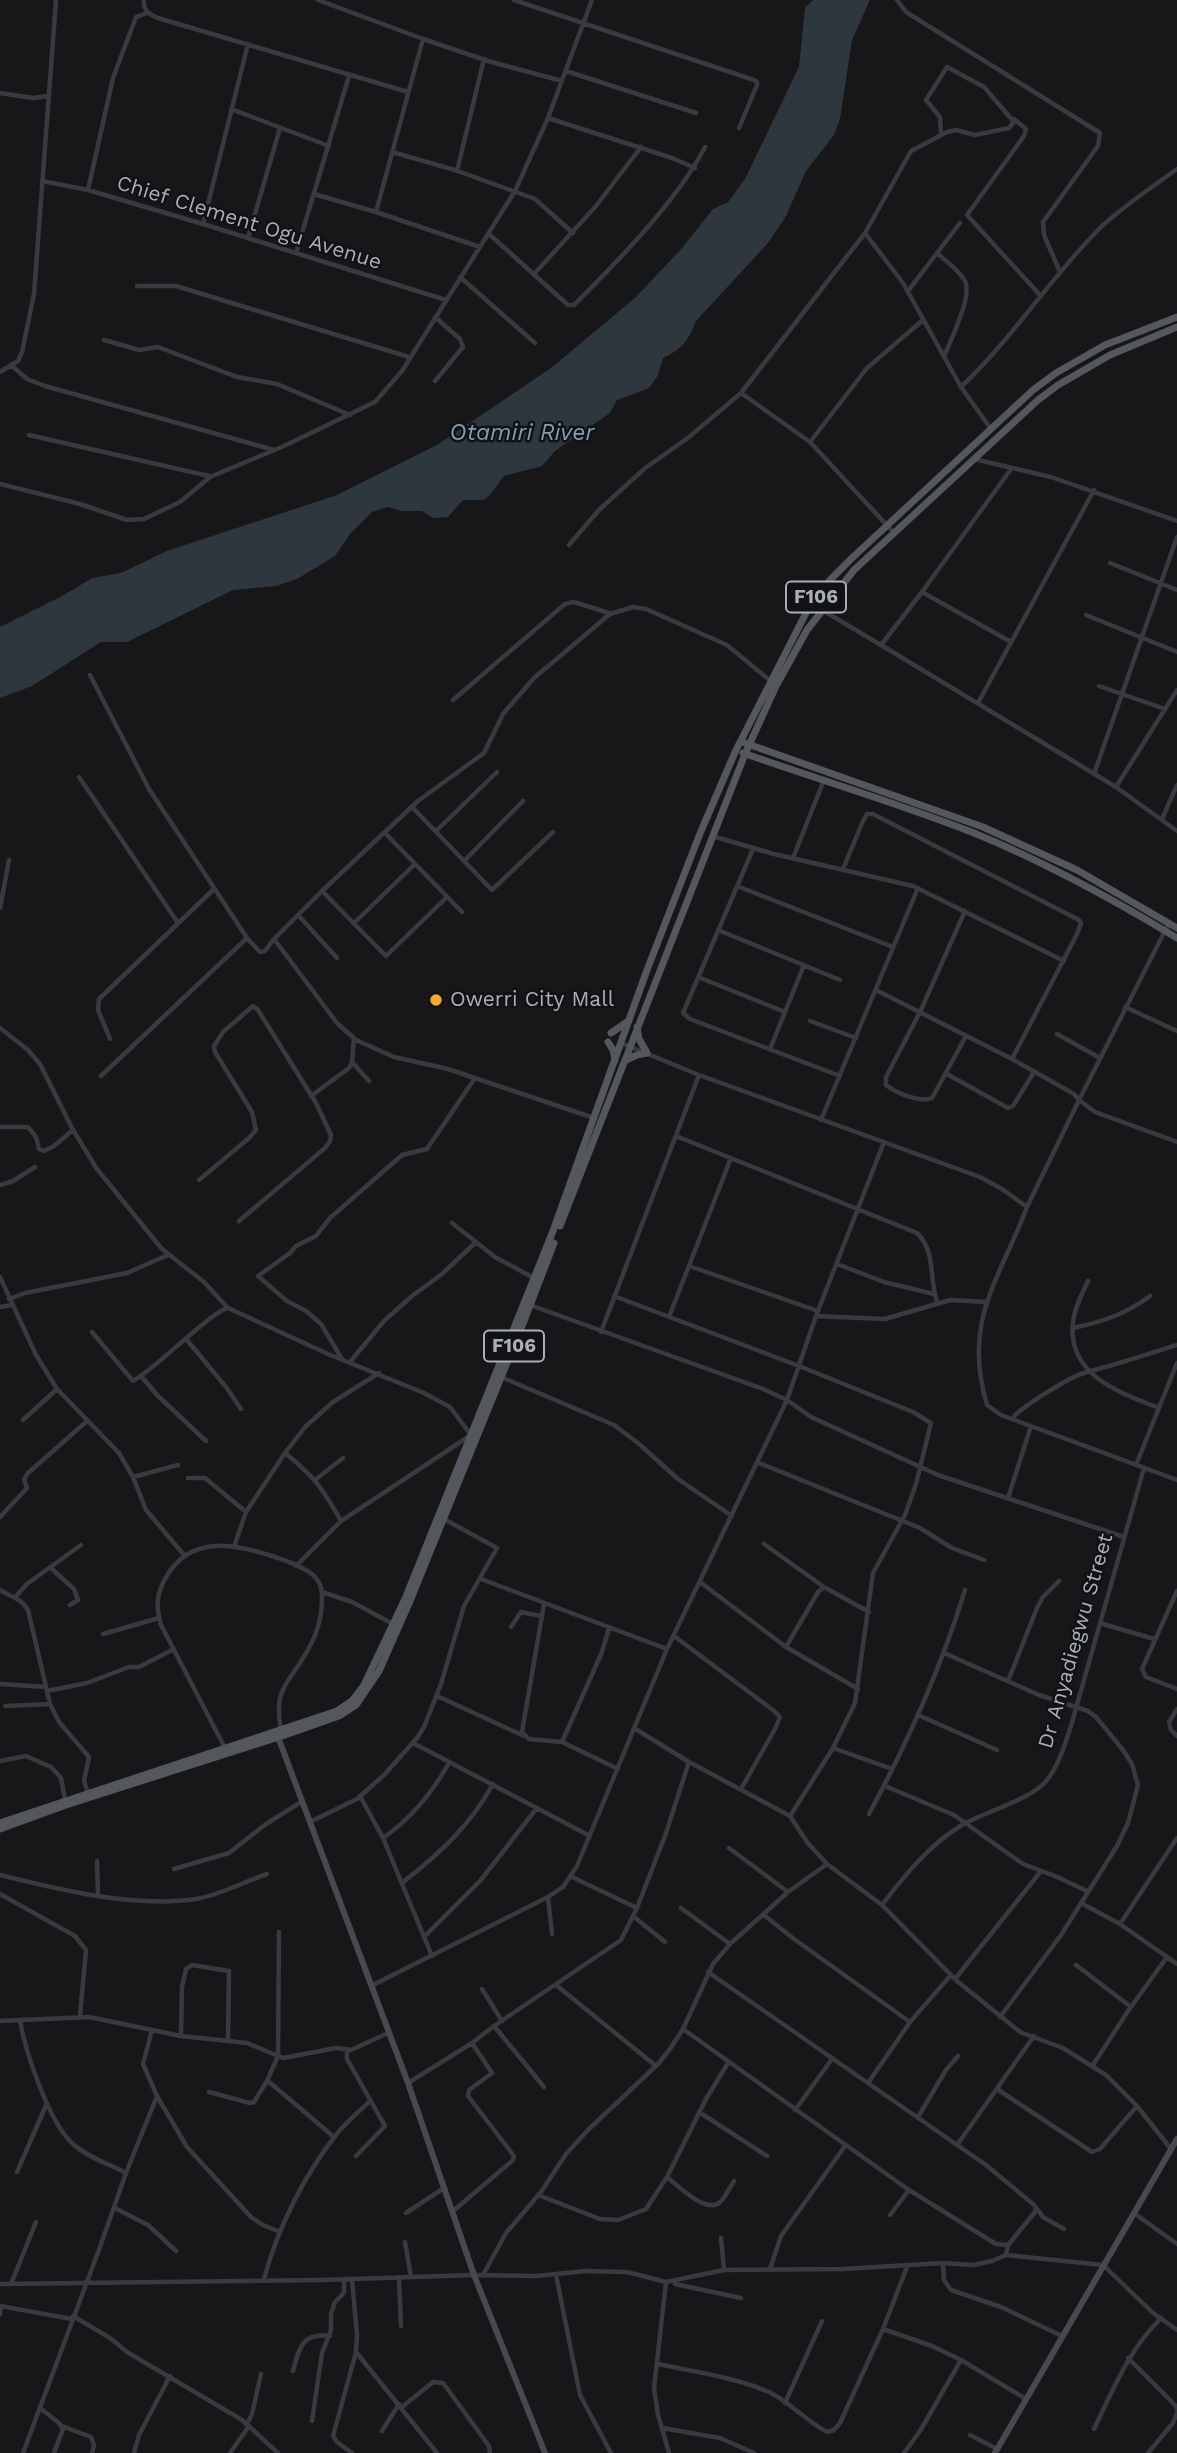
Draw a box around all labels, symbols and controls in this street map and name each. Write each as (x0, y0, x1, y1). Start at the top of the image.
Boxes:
street label: Chief Clement Ogu Avenue (114, 171, 384, 275)
water label: Otamiri River (450, 419, 594, 447)
road number: F106 (786, 582, 846, 612)
place label: Owerri City Mall (450, 987, 614, 1013)
marker: Owerri City Mall (428, 992, 444, 1008)
road number: F106 (484, 1330, 544, 1362)
street label: Dr Anyadiegwu Street (1033, 1531, 1119, 1751)

